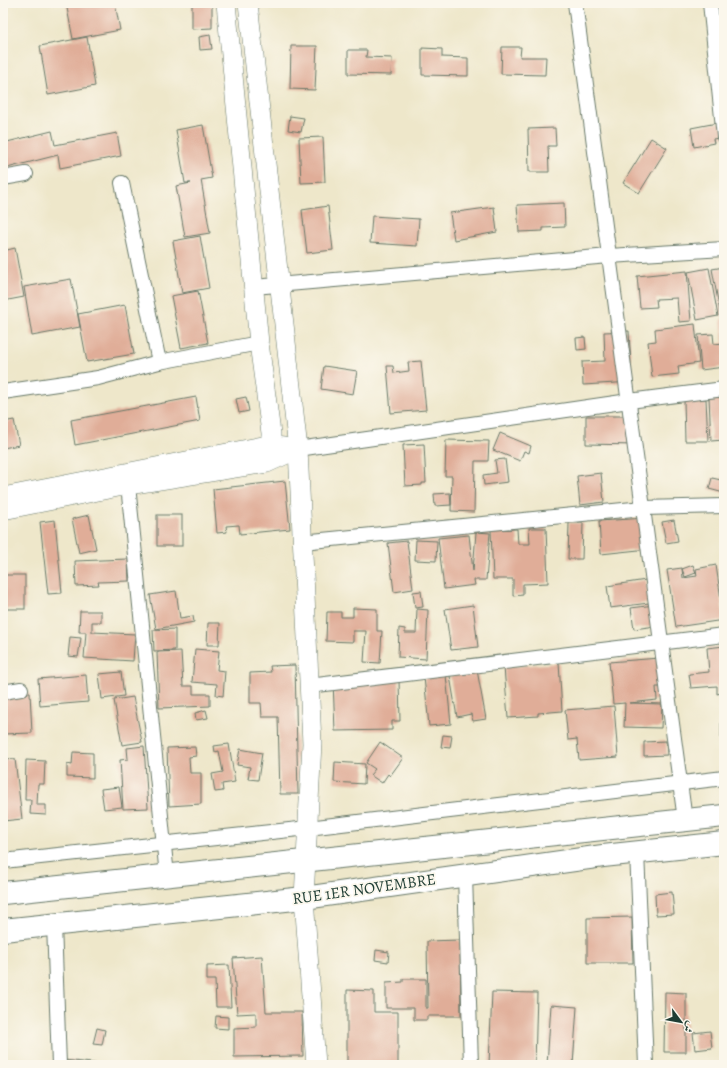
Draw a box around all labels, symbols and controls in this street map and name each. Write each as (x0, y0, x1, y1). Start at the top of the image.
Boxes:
street label: RUE 1ER NOVEMBRE (291, 868, 437, 910)
north arrow (661, 1002, 701, 1042)
text: ش (680, 1018, 698, 1036)

